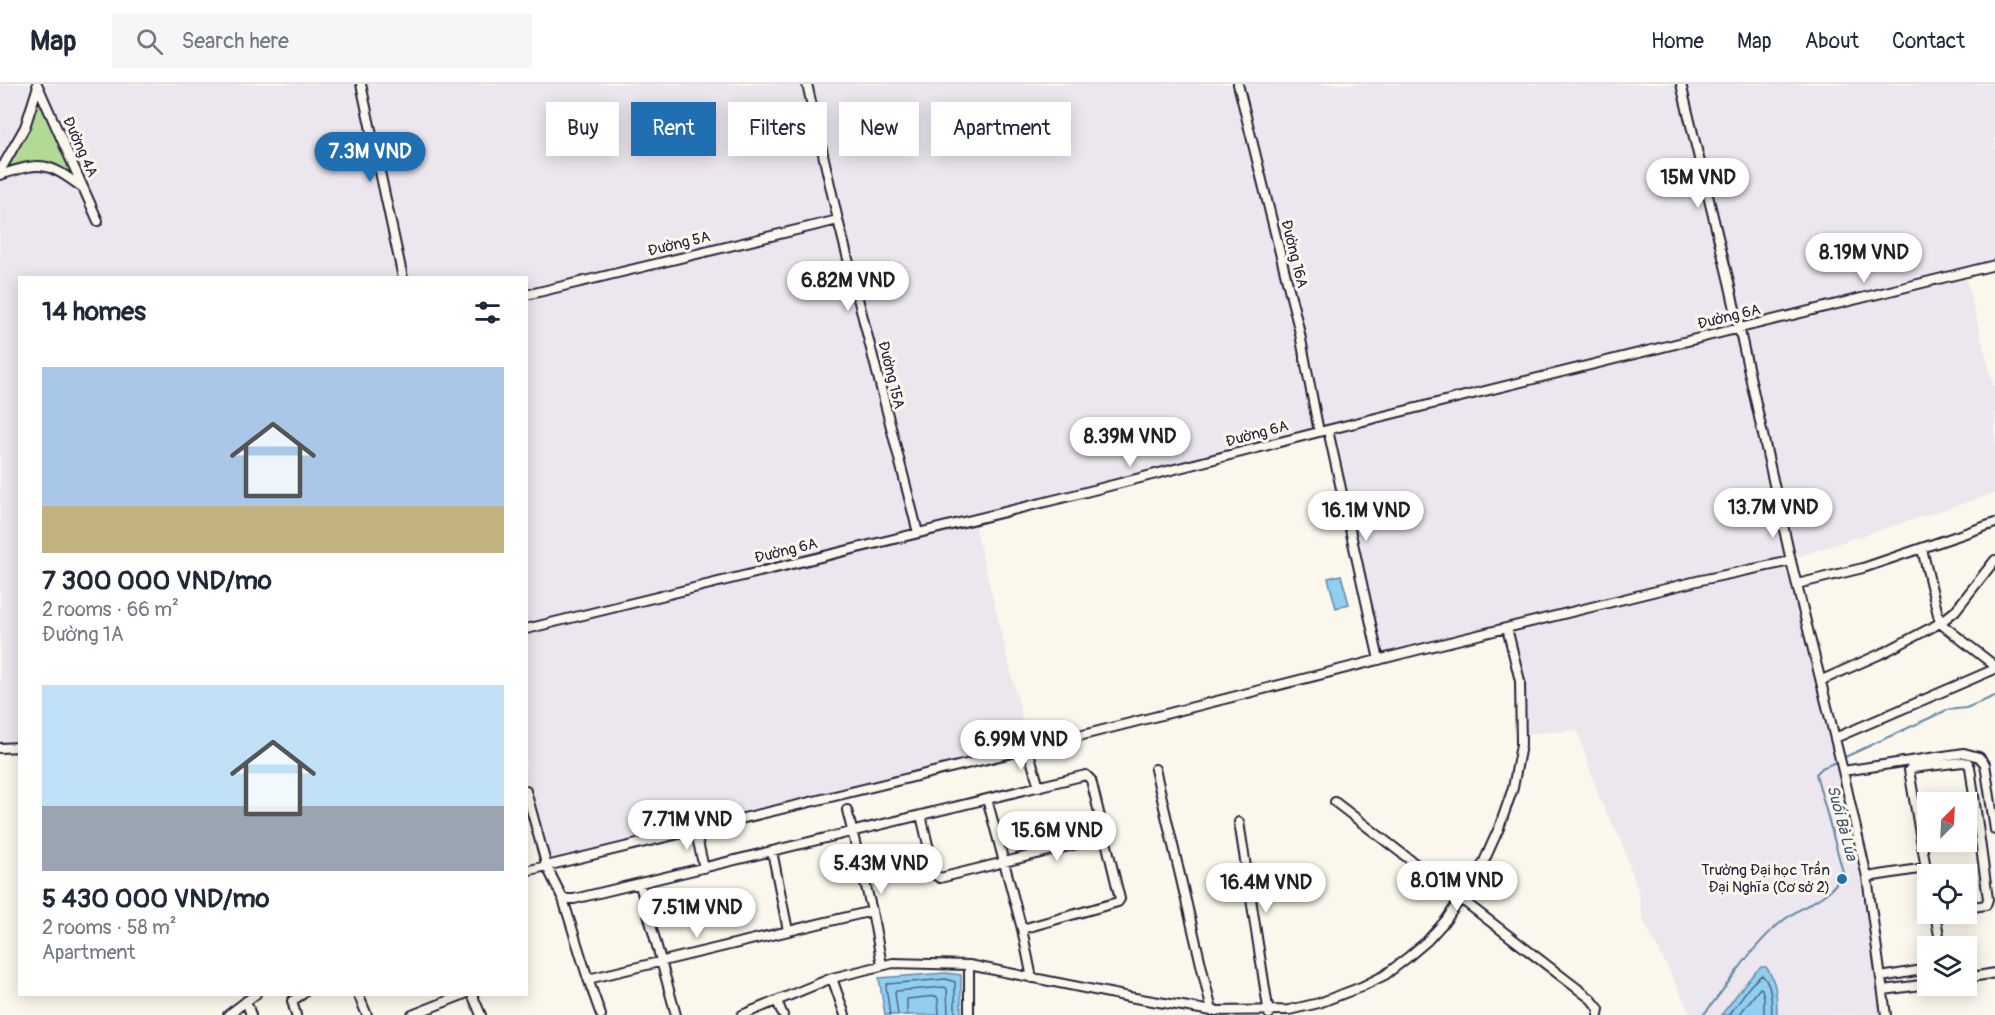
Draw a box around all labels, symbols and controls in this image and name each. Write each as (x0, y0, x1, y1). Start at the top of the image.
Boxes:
search box (112, 14, 532, 68)
text: Map (30, 24, 76, 59)
icon: search (133, 25, 166, 58)
text: Search here (181, 27, 289, 55)
text: Home (1651, 28, 1704, 55)
text: Map (1737, 28, 1772, 55)
text: About (1805, 28, 1859, 55)
text: Contact (1892, 28, 1965, 55)
chip: Buy (546, 102, 619, 156)
chip: Rent (631, 102, 716, 156)
chip: Filters (728, 102, 827, 156)
chip: New (839, 102, 919, 156)
chip: Apartment (931, 102, 1071, 156)
street label: Đường 4A (58, 114, 102, 180)
pin: 7.3M VND (308, 132, 432, 183)
text: 7.3M VND (329, 139, 411, 164)
pin: 15M VND (1643, 158, 1753, 209)
text: 15M VND (1660, 165, 1736, 190)
street label: Đường 16A (1276, 218, 1312, 290)
street label: Đường 5A (646, 227, 712, 261)
pin: 8.19M VND (1795, 233, 1933, 284)
text: 8.19M VND (1819, 240, 1909, 265)
pin: 6.82M VND (779, 261, 917, 312)
text: 6.82M VND (801, 268, 895, 293)
text: 14 homes (42, 296, 146, 328)
icon: filters (471, 296, 504, 329)
street label: Đường 6A (1696, 300, 1763, 334)
street label: Đường 15A (873, 339, 909, 411)
icon: home (219, 406, 327, 514)
street label: Đường 6A (1224, 416, 1291, 451)
pin: 8.39M VND (1061, 417, 1199, 468)
text: 8.39M VND (1084, 424, 1176, 449)
pin: 13.7M VND (1704, 488, 1842, 539)
pin: 16.1M VND (1297, 491, 1435, 542)
text: 13.7M VND (1728, 495, 1818, 520)
text: 16.1M VND (1322, 498, 1410, 523)
street label: Đường 6A (753, 534, 820, 568)
text: 7 300 000 VND/mo (42, 565, 272, 597)
text: 2 rooms · 66 m² (42, 597, 179, 622)
text: Đường 1A (42, 622, 124, 647)
pin: 6.99M VND (952, 720, 1090, 771)
icon: home (219, 724, 327, 832)
text: 6.99M VND (974, 727, 1068, 752)
water label: Suối Bà Lúa (1822, 783, 1862, 864)
north arrow (1917, 792, 1977, 852)
map controls (1917, 792, 1977, 996)
pin: 7.71M VND (618, 800, 756, 851)
text: 7.71M VND (642, 807, 732, 832)
pin: 15.6M VND (988, 811, 1126, 862)
text: 15.6M VND (1011, 818, 1103, 843)
pin: 5.43M VND (812, 844, 950, 895)
text: 5.43M VND (834, 851, 928, 876)
place label: Trường Đại học Trần Đại Nghĩa (Cơ sở 2) (1701, 860, 1830, 897)
pin: 8.01M VND (1388, 861, 1526, 912)
pin: 16.4M VND (1197, 863, 1335, 914)
button: locate (1917, 864, 1977, 924)
text: 8.01M VND (1411, 868, 1503, 893)
text: 16.4M VND (1220, 870, 1312, 895)
marker: Trường Đại học Trần Đại Nghĩa (Cơ sở 2) (1835, 872, 1849, 886)
text: 5 430 000 VND/mo (42, 883, 269, 915)
pin: 7.51M VND (628, 888, 766, 939)
text: 7.51M VND (652, 895, 742, 920)
text: 2 rooms · 58 m² (42, 915, 177, 940)
button: layers (1917, 936, 1977, 996)
text: Apartment (42, 940, 135, 965)

